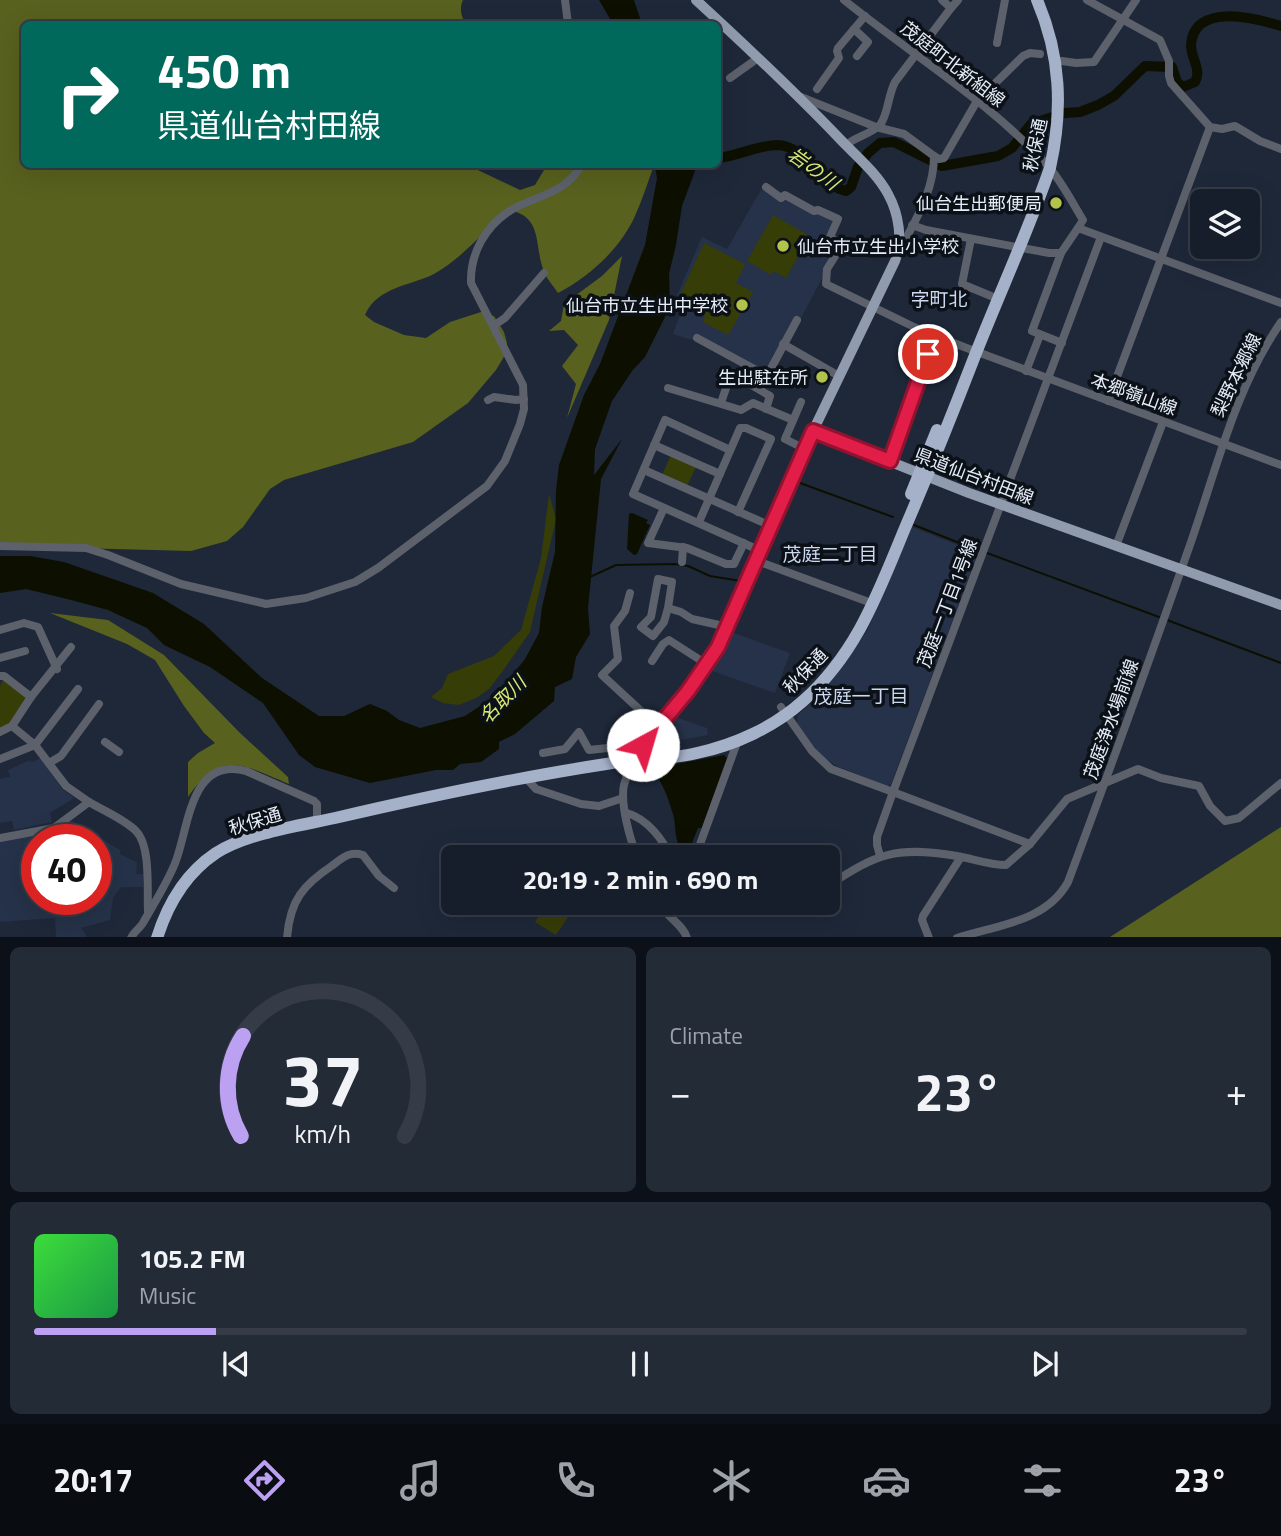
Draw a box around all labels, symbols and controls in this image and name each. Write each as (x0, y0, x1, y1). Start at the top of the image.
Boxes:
street label: 茂庭町北新組線 (895, 15, 1011, 113)
text: 450 m (157, 32, 291, 107)
icon: right (42, 49, 133, 140)
text: 県道仙台村田線 (157, 101, 381, 149)
street label: 秋保通 (1016, 116, 1054, 174)
water label: 岩の川 (782, 140, 847, 198)
map controls (1190, 189, 1260, 259)
button: layers (1190, 189, 1260, 259)
place label: 仙台生出郵便局 (916, 190, 1042, 217)
marker: 仙台生出郵便局 (1048, 195, 1064, 211)
place label: 仙台市立生出小学校 (797, 233, 959, 260)
marker: 仙台市立生出小学校 (775, 238, 791, 254)
district label: 字町北 (910, 284, 968, 313)
place label: 仙台市立生出中学校 (566, 292, 728, 319)
marker: 仙台市立生出中学校 (734, 297, 750, 313)
pin (898, 324, 958, 384)
street label: 梨野本郷線 (1204, 329, 1268, 421)
icon: arrive (909, 335, 947, 373)
place label: 生出駐在所 (718, 364, 808, 391)
street label: 本郷嶺山線 (1087, 366, 1181, 422)
marker: 生出駐在所 (814, 369, 830, 385)
street label: 県道仙台村田線 (910, 441, 1038, 511)
street label: 茂庭一丁目1号線 (910, 535, 984, 671)
district label: 茂庭二丁目 (782, 539, 878, 568)
street label: 秋保通 (777, 642, 833, 700)
street label: 茂庭浄水場前線 (1077, 655, 1145, 783)
water label: 名取川 (472, 667, 534, 730)
district label: 茂庭一丁目 (813, 681, 909, 710)
position arrow (606, 708, 680, 782)
street label: 秋保通 (225, 800, 285, 842)
speed limit sign: 40 (21, 824, 112, 915)
text: 20:19 · 2 min · 690 m (523, 860, 758, 899)
text: Climate (670, 1018, 743, 1053)
text: 37 (282, 1024, 364, 1134)
text: 23° (915, 1052, 1002, 1131)
text: − (670, 1063, 691, 1121)
text: + (1226, 1063, 1247, 1121)
text: km/h (294, 1114, 351, 1152)
text: 105.2 FM (139, 1239, 246, 1278)
text: Music (139, 1278, 196, 1313)
icon: previous (217, 1345, 255, 1383)
icon: pause (621, 1345, 659, 1383)
icon: next (1026, 1345, 1064, 1383)
text: 20:17 (53, 1456, 133, 1504)
icon: directions (240, 1456, 289, 1505)
icon: music (396, 1456, 445, 1505)
icon: phone (551, 1456, 600, 1505)
icon: climate (707, 1456, 756, 1505)
icon: car (862, 1456, 911, 1505)
icon: filters (1018, 1456, 1067, 1505)
text: 23° (1174, 1456, 1228, 1504)

